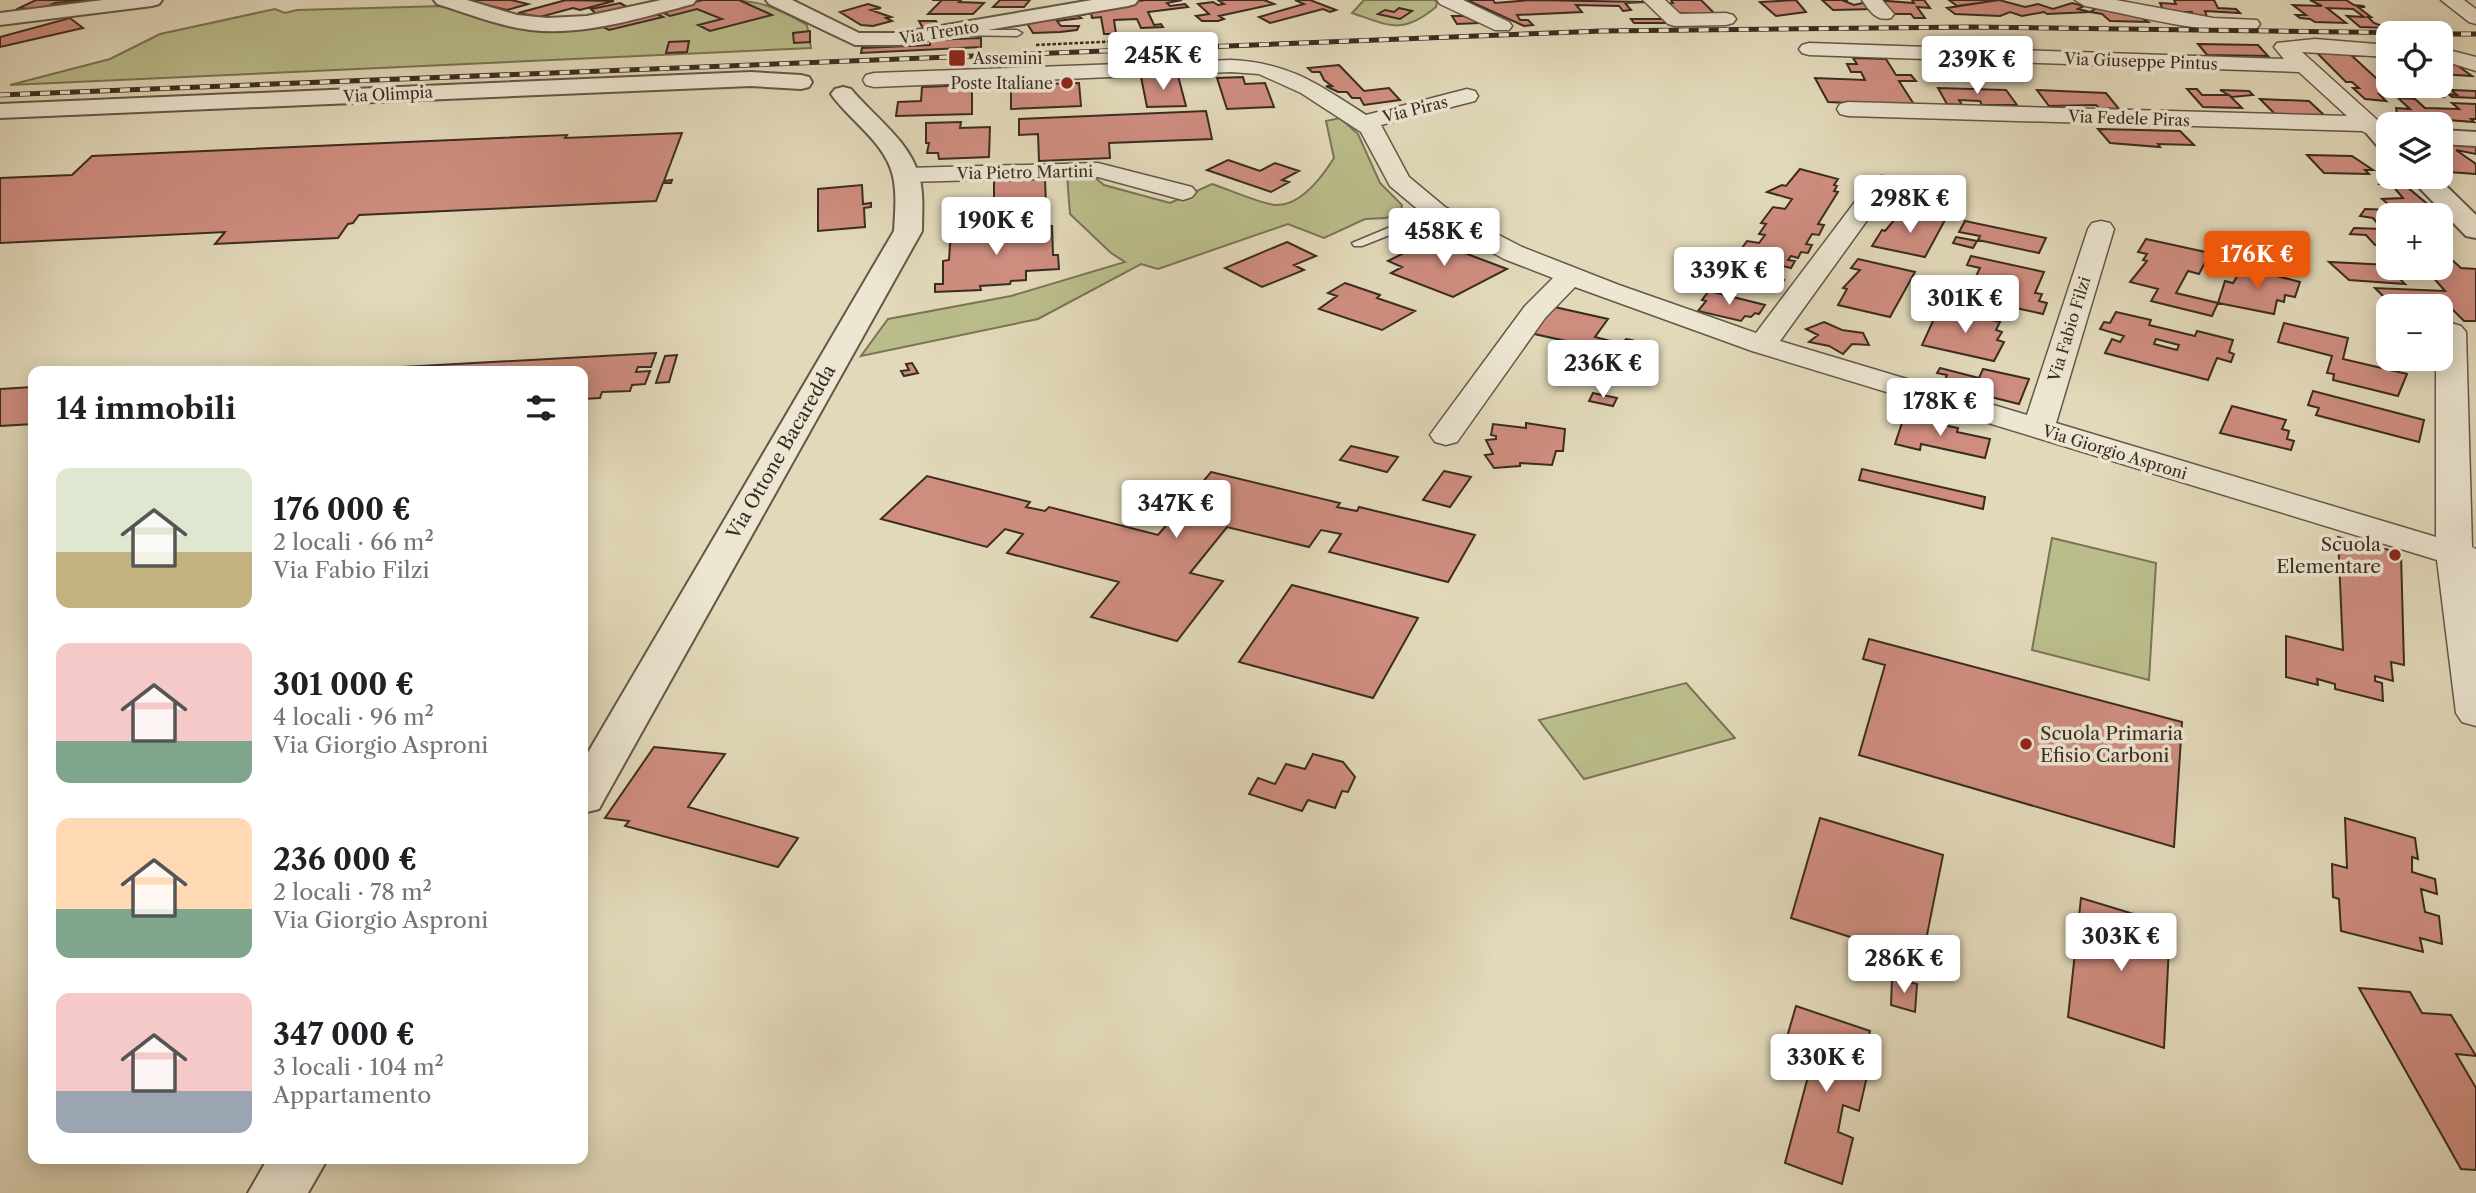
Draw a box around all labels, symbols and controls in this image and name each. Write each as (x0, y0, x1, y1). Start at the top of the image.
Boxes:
street label: Via Trento (897, 16, 980, 48)
map controls (2376, 21, 2453, 371)
button: locate (2376, 21, 2453, 98)
pin: 245K € (1106, 32, 1220, 92)
pin: 239K € (1920, 36, 2034, 96)
text: 245K € (1124, 41, 1202, 69)
text: 239K € (1938, 45, 2016, 73)
marker: Assemini (947, 48, 967, 68)
place label: Assemini (972, 48, 1043, 68)
street label: Via Giuseppe Pintus (2063, 48, 2218, 74)
place label: Poste Italiane (950, 73, 1053, 93)
marker: Poste Italiane (1059, 75, 1075, 91)
street label: Via Olimpia (342, 82, 434, 106)
street label: Via Piras (1379, 91, 1450, 127)
street label: Via Fedele Piras (2067, 106, 2190, 130)
button: layers (2376, 112, 2453, 189)
street label: Via Pietro Martini (956, 161, 1093, 183)
pin: 298K € (1853, 176, 1967, 235)
text: 298K € (1870, 184, 1950, 212)
pin: 190K € (939, 198, 1053, 257)
button: + (2376, 203, 2453, 280)
text: 190K € (958, 206, 1034, 234)
pin: 458K € (1387, 208, 1501, 268)
text: 458K € (1405, 217, 1483, 245)
pin: 176K € (2200, 232, 2314, 291)
text: 176K € (2220, 240, 2294, 268)
pin: 339K € (1672, 247, 1786, 307)
text: 339K € (1690, 256, 1768, 284)
street label: Via Fabio Filzi (2043, 274, 2095, 385)
pin: 301K € (1908, 276, 2022, 335)
text: 301K € (1927, 284, 2003, 312)
button: − (2376, 294, 2453, 371)
pin: 236K € (1546, 340, 1660, 400)
text: 236K € (1564, 349, 1642, 377)
street label: Via Ottone Bacaredda (721, 361, 840, 544)
pin: 178K € (1883, 378, 1997, 438)
text: 178K € (1903, 387, 1977, 415)
icon: filters (522, 389, 560, 427)
text: 14 immobili (56, 390, 236, 427)
street label: Via Giorgio Asproni (2039, 420, 2190, 483)
pin: 347K € (1119, 480, 1233, 540)
text: 347K € (1138, 489, 1214, 517)
text: 176 000 € (273, 491, 411, 528)
icon: home (112, 496, 196, 580)
text: 2 locali · 66 m² (273, 528, 434, 556)
place label: Scuola Elementare (2276, 533, 2381, 578)
marker: Scuola Elementare (2387, 547, 2403, 563)
text: Via Fabio Filzi (273, 556, 430, 584)
text: 301 000 € (273, 666, 414, 703)
icon: home (112, 671, 196, 755)
text: 4 locali · 96 m² (273, 703, 434, 731)
place label: Scuola Primaria Efisio Carboni (2040, 722, 2183, 767)
text: Via Giorgio Asproni (273, 731, 488, 759)
marker: Scuola Primaria Efisio Carboni (2018, 736, 2034, 752)
text: 236 000 € (273, 841, 417, 878)
icon: home (112, 846, 196, 930)
text: 2 locali · 78 m² (273, 878, 432, 906)
text: Via Giorgio Asproni (273, 906, 488, 934)
pin: 303K € (2064, 914, 2178, 973)
text: 303K € (2082, 922, 2160, 950)
pin: 286K € (1847, 936, 1961, 995)
text: 286K € (1864, 944, 1944, 972)
text: 347 000 € (273, 1016, 415, 1053)
icon: home (112, 1021, 196, 1105)
pin: 330K € (1769, 1034, 1883, 1094)
text: 330K € (1787, 1043, 1865, 1071)
text: 3 locali · 104 m² (273, 1053, 444, 1081)
text: Appartamento (273, 1081, 431, 1109)

